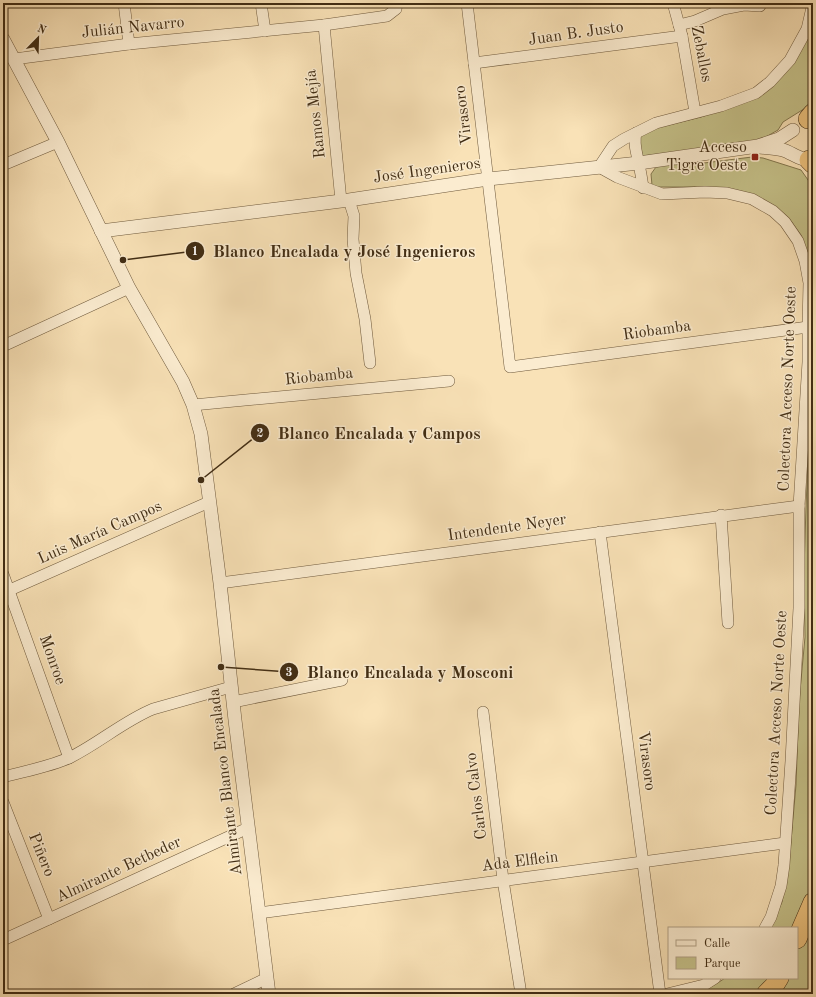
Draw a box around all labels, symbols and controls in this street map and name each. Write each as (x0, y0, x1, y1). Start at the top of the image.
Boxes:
street label: Julián Navarro (81, 15, 185, 41)
north arrow (18, 18, 58, 58)
street label: Juan B. Justo (527, 19, 625, 49)
text: N (35, 23, 48, 37)
street label: Zeballos (688, 24, 714, 84)
street label: Ramos Mejía (303, 69, 329, 159)
street label: Virasoro (452, 84, 476, 146)
place label: Acceso Tigre Oeste (666, 140, 747, 174)
marker: Acceso Tigre Oeste (750, 152, 760, 162)
street label: José Ingenieros (372, 156, 482, 186)
callout: Blanco Encalada y José Ingenieros (185, 236, 483, 265)
text: Blanco Encalada y José Ingenieros (213, 244, 475, 261)
text: 1 (192, 246, 198, 258)
street label: Colectora Acceso Norte Oeste (776, 286, 800, 492)
street label: Riobamba (622, 318, 692, 344)
street label: Riobamba (284, 365, 354, 389)
callout: Blanco Encalada y Campos (250, 418, 489, 447)
text: Blanco Encalada y Campos (277, 426, 481, 443)
text: 2 (257, 428, 264, 440)
street label: Luis María Campos (35, 498, 165, 568)
street label: Intendente Neyer (447, 512, 568, 544)
street label: Colectora Acceso Norte Oeste (764, 610, 790, 816)
street label: Monroe (36, 633, 68, 687)
callout: Blanco Encalada y Mosconi (279, 658, 522, 687)
text: Blanco Encalada y Mosconi (307, 665, 513, 682)
text: 3 (286, 667, 293, 679)
street label: Almirante Blanco Encalada (207, 687, 245, 876)
street label: Virasoro (634, 730, 658, 792)
street label: Carlos Calvo (464, 752, 490, 840)
street label: Piñero (25, 831, 57, 879)
street label: Almirante Betbeder (54, 834, 184, 906)
street label: Ada Elflein (481, 849, 560, 875)
legend (668, 927, 798, 979)
text: Calle (704, 938, 730, 950)
text: Parque (704, 958, 741, 970)

